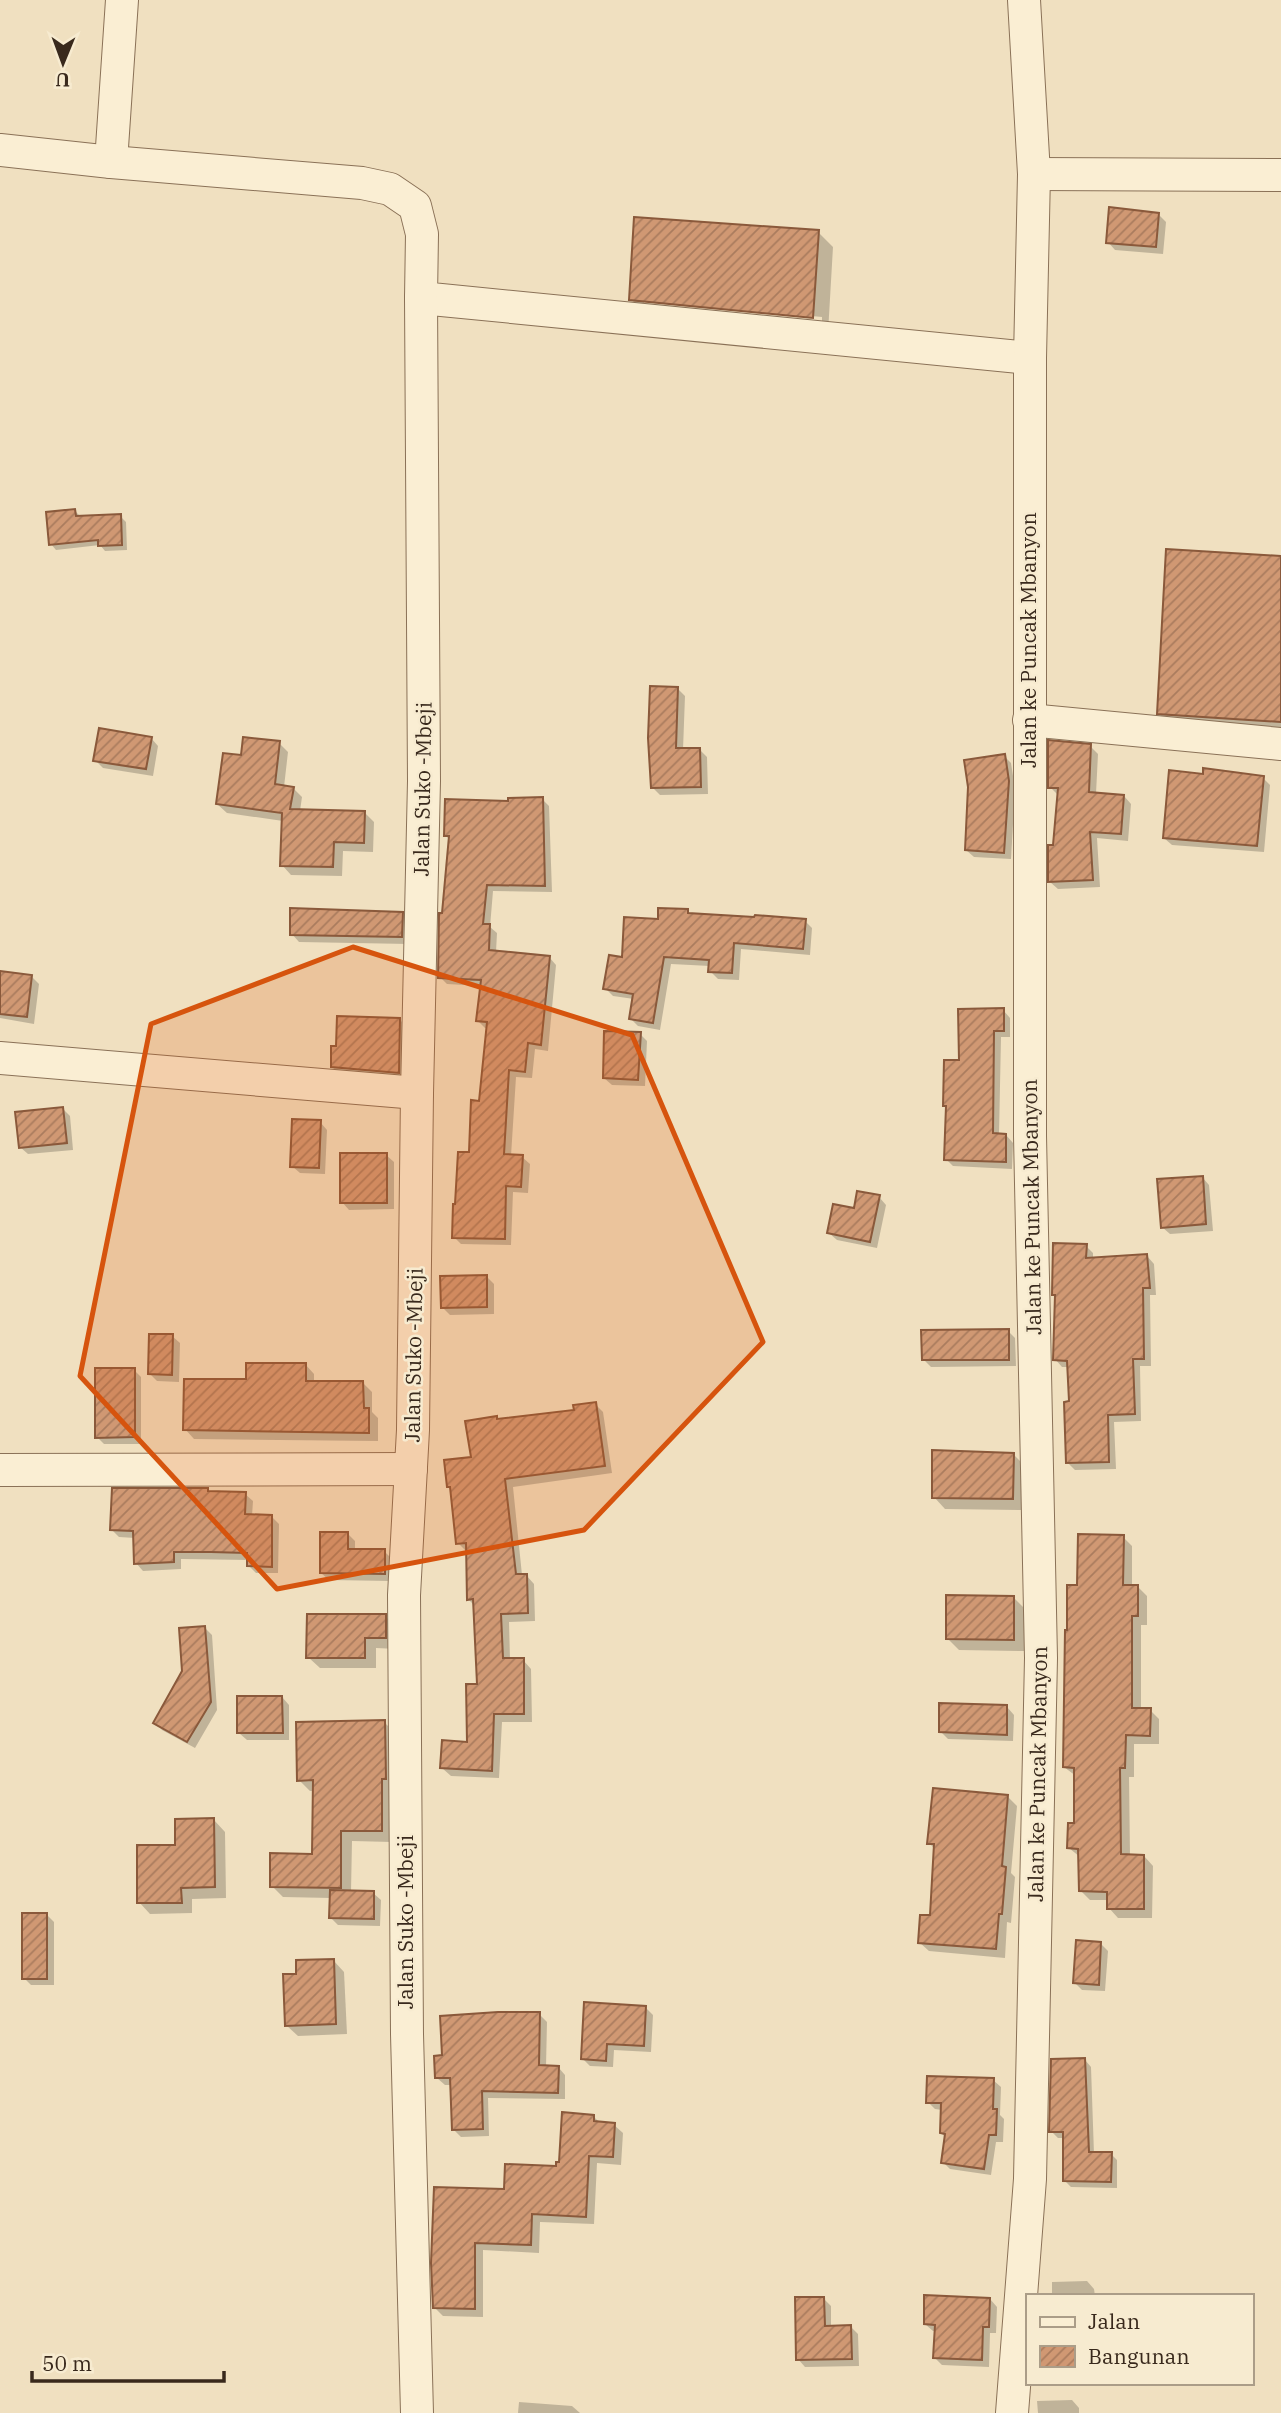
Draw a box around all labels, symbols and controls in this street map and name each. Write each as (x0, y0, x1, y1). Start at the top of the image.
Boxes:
north arrow (28, 28, 98, 98)
text: U (55, 68, 70, 92)
street label: Jalan ke Puncak Mbanyon (1014, 512, 1042, 768)
street label: Jalan Suko -Mbeji (406, 701, 438, 877)
street label: Jalan ke Puncak Mbanyon (1015, 1079, 1047, 1335)
street label: Jalan Suko -Mbeji (397, 1267, 429, 1443)
street label: Jalan ke Puncak Mbanyon (1021, 1646, 1053, 1902)
street label: Jalan Suko -Mbeji (391, 1835, 419, 2009)
legend (1026, 2294, 1253, 2385)
text: Jalan (1088, 2307, 1140, 2335)
scale bar (32, 2340, 224, 2384)
text: Bangunan (1088, 2342, 1190, 2370)
text: 50 m (42, 2349, 92, 2377)

